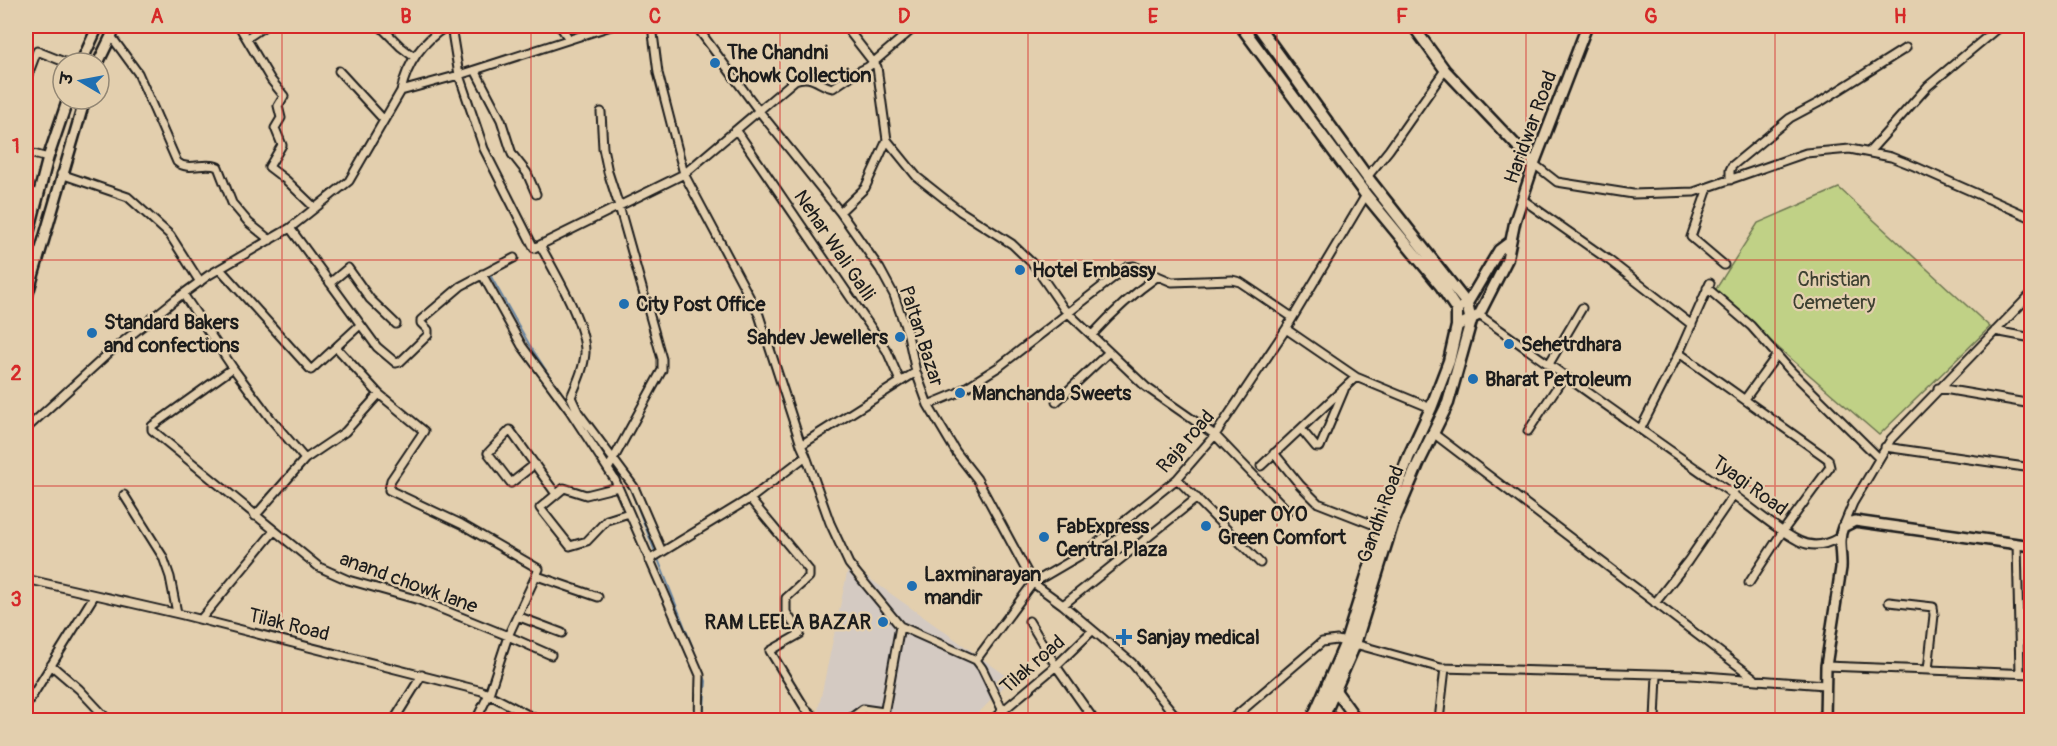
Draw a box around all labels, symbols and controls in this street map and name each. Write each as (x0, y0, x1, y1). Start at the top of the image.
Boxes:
text: A (151, 4, 164, 29)
text: B (400, 4, 412, 29)
text: C (649, 4, 661, 29)
text: D (898, 4, 911, 29)
text: E (1148, 4, 1159, 29)
text: F (1396, 4, 1408, 29)
text: G (1644, 4, 1658, 29)
text: H (1894, 4, 1907, 29)
place label: The Chandni Chowk Collection (726, 40, 872, 88)
north arrow (51, 51, 111, 111)
marker: The Chandni Chowk Collection (708, 56, 722, 70)
street label: Haridwar Road (1499, 67, 1562, 187)
text: उ (56, 70, 78, 88)
text: 1 (12, 134, 20, 159)
street label: Nehar Wali Galli (788, 185, 881, 305)
place label: Hotel Embassy (1032, 258, 1157, 283)
marker: Hotel Embassy (1013, 263, 1027, 277)
park label: Christian Cemetery (1792, 267, 1876, 315)
street label: Paltan Bazar (894, 283, 950, 390)
place label: City Post Office (636, 292, 766, 317)
marker: City Post Office (617, 297, 631, 311)
place label: Standard Bakers and confections (104, 310, 239, 358)
place label: Sahdev Jewellers (746, 325, 888, 350)
marker: Standard Bakers and confections (85, 326, 99, 340)
marker: Sahdev Jewellers (893, 330, 907, 344)
place label: Sehetrdhara (1521, 332, 1621, 357)
marker: Sehetrdhara (1502, 337, 1516, 351)
text: 2 (10, 361, 22, 386)
place label: Bharat Petroleum (1485, 367, 1632, 392)
marker: Bharat Petroleum (1466, 372, 1480, 386)
place label: Manchanda Sweets (972, 381, 1131, 406)
marker: Manchanda Sweets (953, 386, 967, 400)
street label: Raja road (1151, 405, 1220, 478)
street label: Tyagi Road (1707, 450, 1793, 521)
street label: Gandhi Road (1351, 462, 1410, 566)
place label: Super OYO Green Comfort (1218, 502, 1347, 550)
place label: FabExpress Central Plaza (1056, 514, 1167, 562)
marker: Super OYO Green Comfort (1199, 519, 1213, 533)
marker: FabExpress Central Plaza (1037, 530, 1051, 544)
street label: anand chowk lane (336, 546, 481, 619)
place label: Laxminarayan mandir (924, 562, 1041, 610)
marker: Laxminarayan mandir (905, 579, 919, 593)
text: 3 (10, 587, 22, 612)
street label: Tilak Road (246, 602, 332, 647)
place label: RAM LEELA BAZAR (705, 610, 871, 635)
marker: RAM LEELA BAZAR (876, 615, 890, 629)
place label: Sanjay medical (1136, 625, 1260, 650)
street label: Tilak road (995, 629, 1070, 699)
marker: Sanjay medical (1117, 630, 1131, 644)

